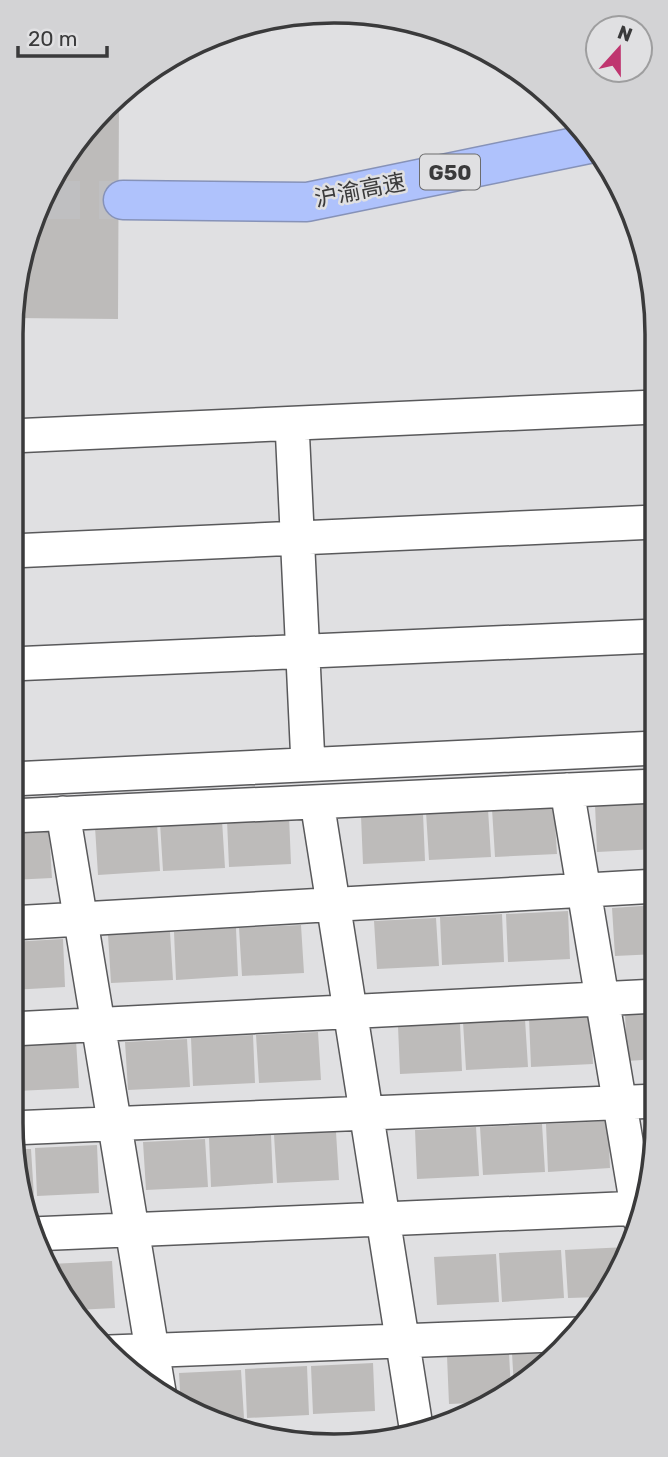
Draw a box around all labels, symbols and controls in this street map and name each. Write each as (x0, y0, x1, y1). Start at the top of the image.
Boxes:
scale bar (18, 14, 107, 58)
north arrow (584, 14, 654, 84)
text: N (614, 20, 635, 47)
text: 20 m (28, 26, 77, 51)
road number: G50 (420, 154, 480, 190)
street label: 沪渝高速 (312, 167, 408, 213)

